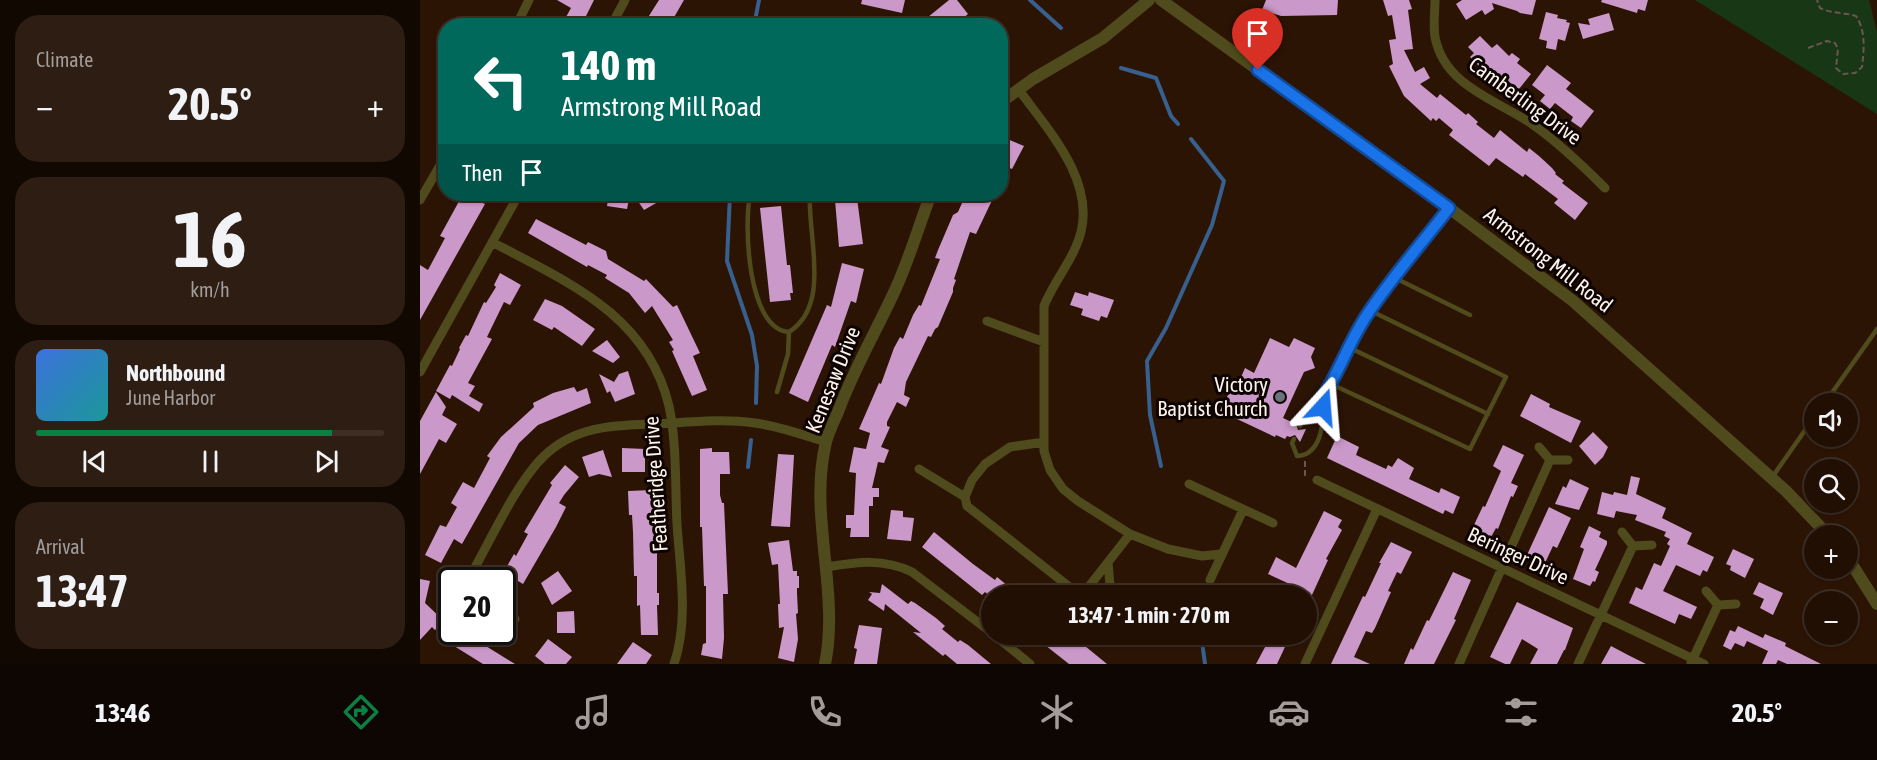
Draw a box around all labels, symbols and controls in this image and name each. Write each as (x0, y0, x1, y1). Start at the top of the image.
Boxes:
pin (1232, 8, 1283, 70)
icon: arrive (1241, 17, 1274, 50)
text: 140 m (561, 41, 656, 89)
icon: left (462, 42, 540, 120)
text: Climate (36, 48, 93, 71)
street label: Camberling Drive (1465, 51, 1587, 149)
text: 20.5° (168, 78, 252, 130)
text: − (36, 86, 53, 124)
text: + (367, 86, 384, 124)
text: Armstrong Mill Road (561, 91, 762, 122)
icon: arrive (515, 156, 548, 189)
text: Then (462, 160, 503, 186)
text: 16 (173, 194, 247, 284)
street label: Armstrong Mill Road (1480, 202, 1618, 317)
text: km/h (190, 278, 230, 301)
street label: Kenesaw Drive (800, 323, 864, 436)
text: Northbound (126, 360, 225, 386)
place label: Victory Baptist Church (1157, 372, 1268, 420)
position arrow (1291, 375, 1355, 439)
text: June Harbor (126, 386, 215, 409)
marker: Victory Baptist Church (1273, 390, 1287, 404)
map controls (1804, 393, 1858, 645)
button: sound (1804, 393, 1858, 447)
street label: Featheridge Drive (638, 415, 672, 553)
icon: previous (78, 445, 111, 478)
icon: pause (194, 445, 227, 478)
icon: next (310, 445, 343, 478)
button: search (1804, 459, 1858, 513)
street label: Beringer Drive (1464, 521, 1573, 589)
button: + (1804, 525, 1858, 579)
text: Arrival (36, 535, 85, 558)
text: 13:47 (36, 565, 129, 617)
speed limit sign: 20 (438, 567, 516, 645)
button: − (1804, 591, 1858, 645)
text: 13:47 · 1 min · 270 m (1068, 602, 1230, 628)
icon: directions (340, 691, 382, 733)
icon: music (572, 691, 614, 733)
icon: phone (804, 691, 846, 733)
icon: climate (1036, 691, 1078, 733)
icon: car (1268, 691, 1310, 733)
icon: filters (1500, 691, 1542, 733)
text: 13:46 (95, 697, 151, 728)
text: 20.5° (1732, 697, 1782, 728)

